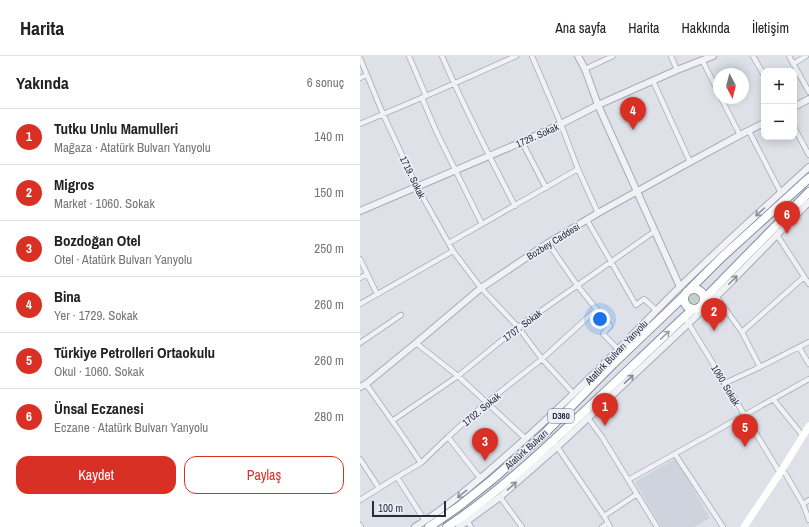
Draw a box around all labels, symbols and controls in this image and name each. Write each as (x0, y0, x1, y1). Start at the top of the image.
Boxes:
text: Harita (20, 15, 64, 41)
text: Ana sayfa (555, 19, 606, 37)
text: Harita (628, 19, 659, 37)
text: Hakkında (681, 19, 730, 37)
text: İletişim (752, 19, 789, 37)
north arrow (713, 68, 749, 104)
map controls (761, 68, 797, 140)
button: + (761, 68, 797, 104)
text: Yakında (16, 71, 69, 94)
text: 6 sonuç (307, 74, 344, 91)
pin: 4 (620, 97, 646, 130)
button: − (761, 104, 797, 140)
text: Tutku Unlu Mamulleri (54, 118, 178, 139)
street label: 1729. Sokak (514, 120, 561, 151)
text: 1 (26, 128, 32, 145)
text: 140 m (314, 128, 344, 145)
text: Mağaza · Atatürk Bulvarı Yanyolu (54, 139, 211, 156)
street label: 1719. Sokak (397, 154, 429, 201)
text: Migros (54, 174, 94, 195)
text: 2 (26, 184, 32, 201)
text: 150 m (314, 184, 344, 201)
text: Market · 1060. Sokak (54, 195, 155, 212)
pin: 6 (774, 201, 800, 234)
one-way arrow (754, 208, 765, 217)
street label: Bozbey Caddesi (524, 220, 582, 263)
text: Bozdoğan Otel (54, 230, 141, 251)
text: 3 (26, 240, 32, 257)
text: 250 m (314, 240, 344, 257)
text: Otel · Atatürk Bulvarı Yanyolu (54, 251, 192, 268)
one-way arrow (728, 275, 738, 285)
text: Bina (54, 286, 81, 307)
text: 4 (26, 296, 32, 313)
text: 260 m (314, 296, 344, 313)
pin: 2 (701, 298, 727, 331)
street label: 1707. Sokak (500, 306, 545, 344)
text: Yer · 1729. Sokak (54, 307, 138, 324)
your location (590, 309, 610, 329)
street label: Atatürk Bulvarı Yanyolu (581, 317, 651, 388)
one-way arrow (660, 330, 670, 340)
text: Türkiye Petrolleri Ortaokulu (54, 342, 215, 363)
text: 5 (26, 352, 32, 369)
text: 260 m (314, 352, 344, 369)
street label: 1060. Sokak (708, 362, 743, 409)
text: Okul · 1060. Sokak (54, 363, 144, 380)
one-way arrow (624, 375, 634, 384)
street label: 1702. Sokak (460, 389, 504, 429)
pin: 1 (592, 393, 618, 426)
text: Ünsal Eczanesi (54, 398, 144, 419)
text: 6 (26, 408, 32, 425)
text: 280 m (314, 408, 344, 425)
road number: D360 (548, 409, 574, 423)
pin: 5 (732, 414, 758, 447)
text: Eczane · Atatürk Bulvarı Yanyolu (54, 419, 208, 436)
street label: Atatürk Bulvarı (501, 427, 551, 473)
pin: 3 (472, 428, 498, 461)
button: Kaydet (16, 456, 176, 494)
button: Paylaş (184, 456, 344, 494)
one-way arrow (507, 481, 517, 491)
one-way arrow (456, 489, 467, 498)
scale bar (372, 499, 446, 518)
text: 100 m (378, 501, 403, 515)

